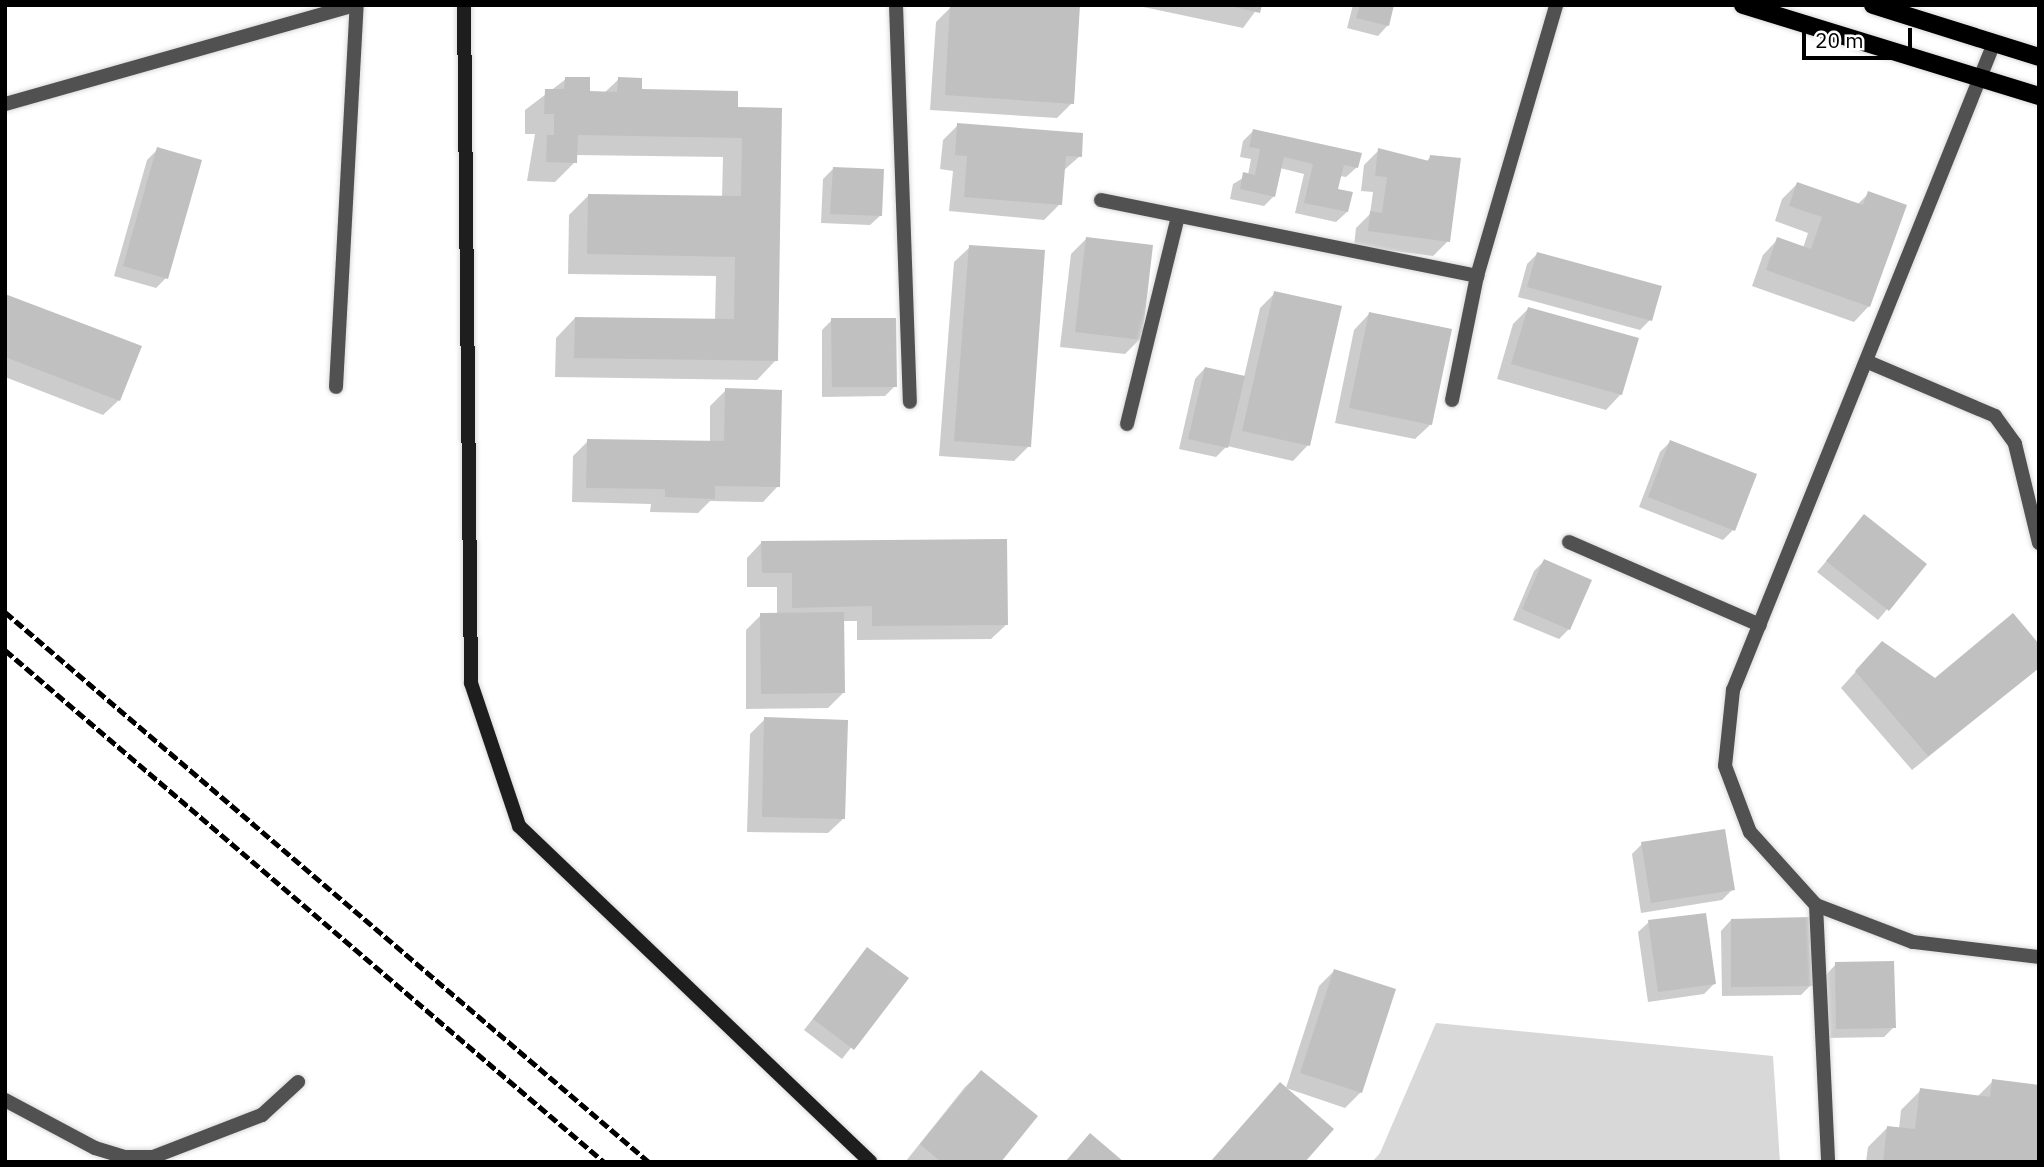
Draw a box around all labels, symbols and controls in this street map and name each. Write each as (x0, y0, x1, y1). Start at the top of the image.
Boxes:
scale bar (1806, 14, 1916, 58)
text: 20 m (1815, 26, 1864, 54)

